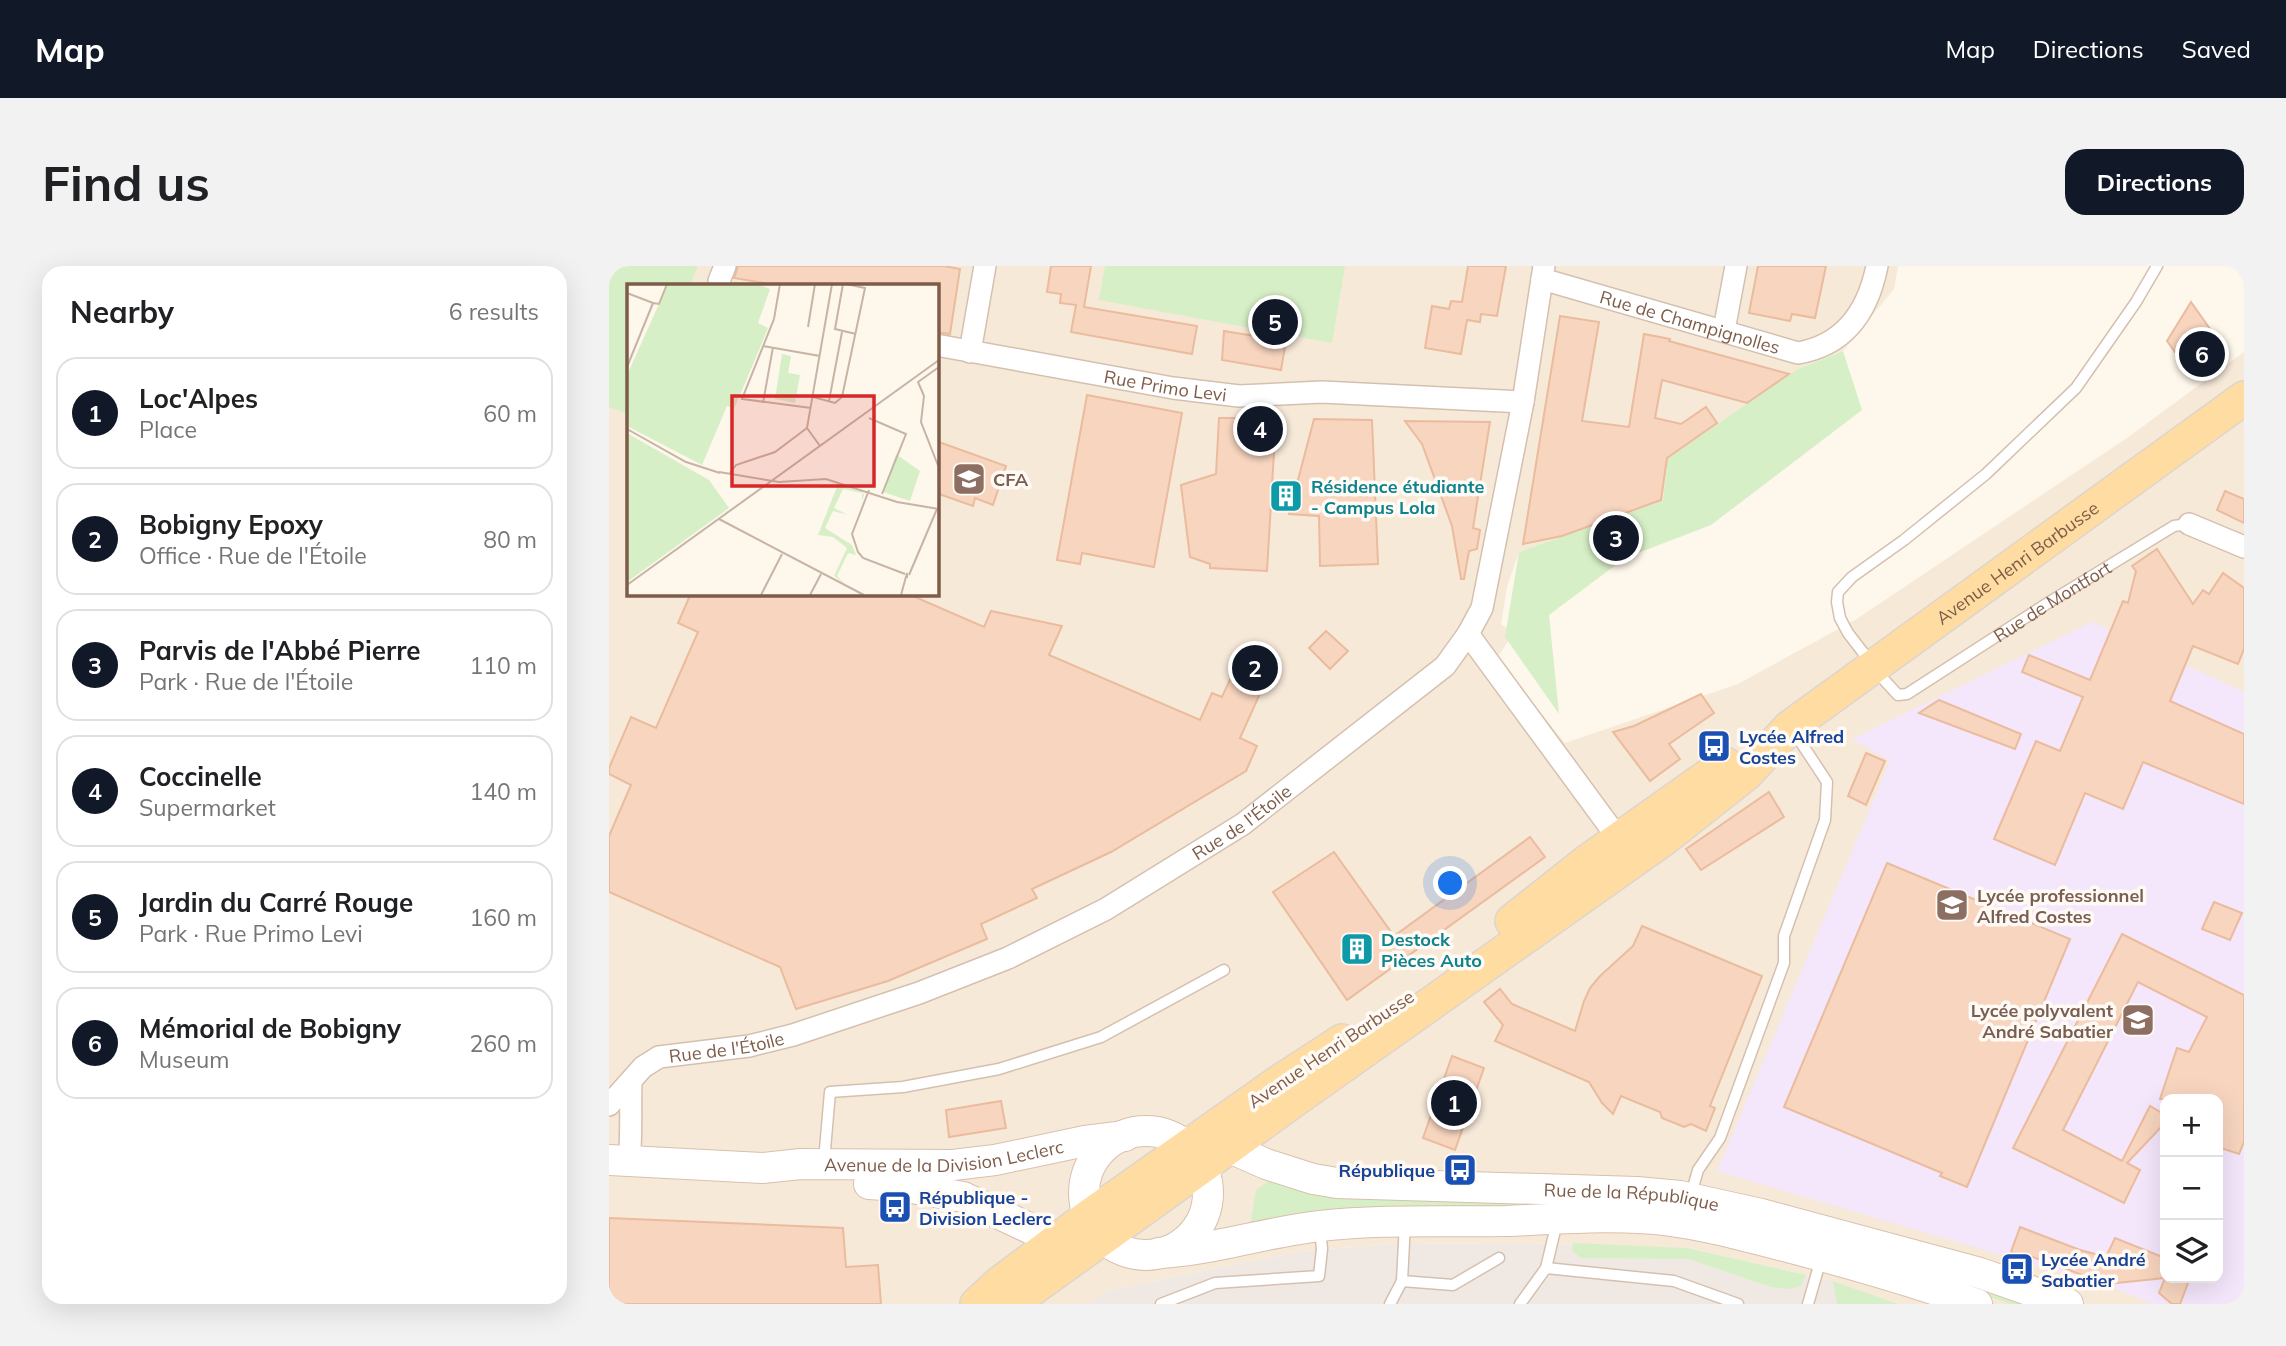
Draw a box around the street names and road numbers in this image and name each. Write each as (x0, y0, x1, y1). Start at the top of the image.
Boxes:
street label: Rue de Champignolles (1597, 285, 1783, 359)
street label: Rue Primo Levi (1102, 364, 1228, 406)
street label: Avenue Henri Barbusse (1931, 496, 2103, 629)
street label: Rue de Montfort (1989, 556, 2115, 647)
street label: Rue de l'Étoile (1187, 779, 1296, 865)
street label: Avenue Henri Barbusse (1244, 985, 1418, 1113)
street label: Rue de l'Étoile (668, 1026, 786, 1067)
street label: Avenue de la Division Leclerc (824, 1134, 1066, 1177)
street label: Rue de la République (1543, 1178, 1721, 1216)

